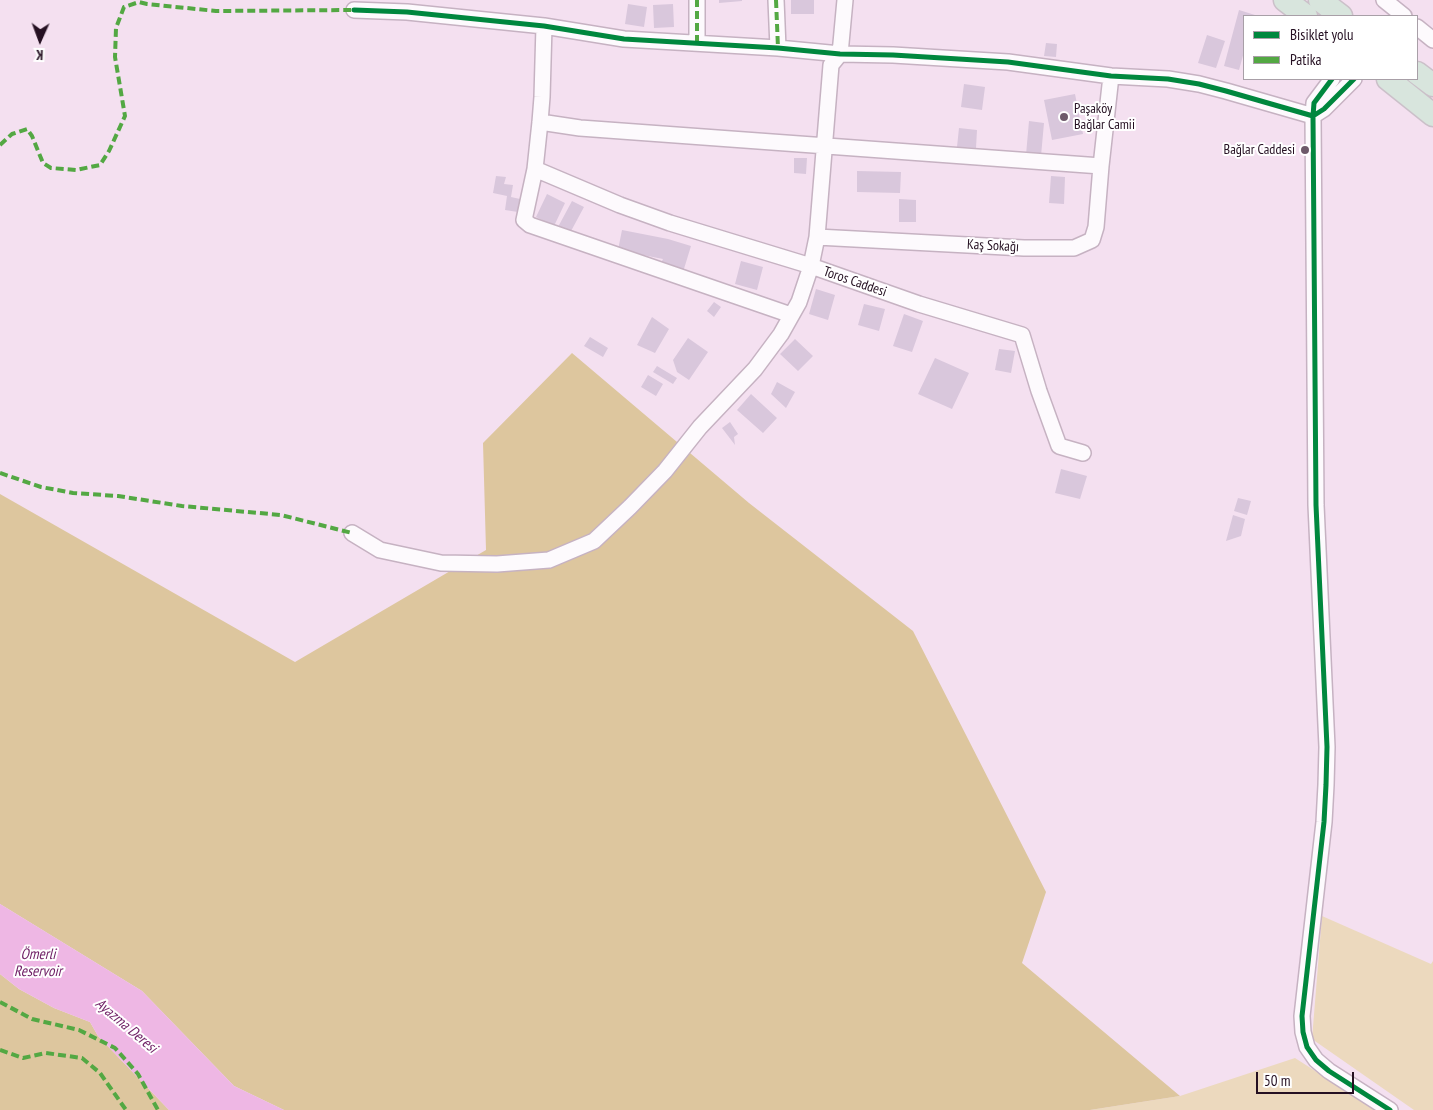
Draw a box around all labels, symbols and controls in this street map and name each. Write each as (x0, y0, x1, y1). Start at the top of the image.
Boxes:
north arrow (15, 15, 65, 65)
legend (1243, 15, 1418, 80)
text: Bisiklet yolu (1290, 25, 1354, 44)
text: K (36, 46, 43, 64)
text: Patika (1290, 50, 1322, 69)
place label: Paşaköy Bağlar Camii (1074, 101, 1135, 134)
marker: Paşaköy Bağlar Camii (1058, 111, 1070, 123)
place label: Bağlar Caddesi (1224, 142, 1295, 158)
marker: Bağlar Caddesi (1299, 144, 1311, 156)
street label: Kaş Sokağı (967, 236, 1019, 256)
street label: Toros Caddesi (821, 263, 889, 301)
water label: Ömerli Reservoir (14, 946, 62, 981)
water label: Ayazma Deresi (91, 995, 161, 1057)
scale bar (1258, 1062, 1356, 1094)
text: 50 m (1264, 1071, 1290, 1090)

